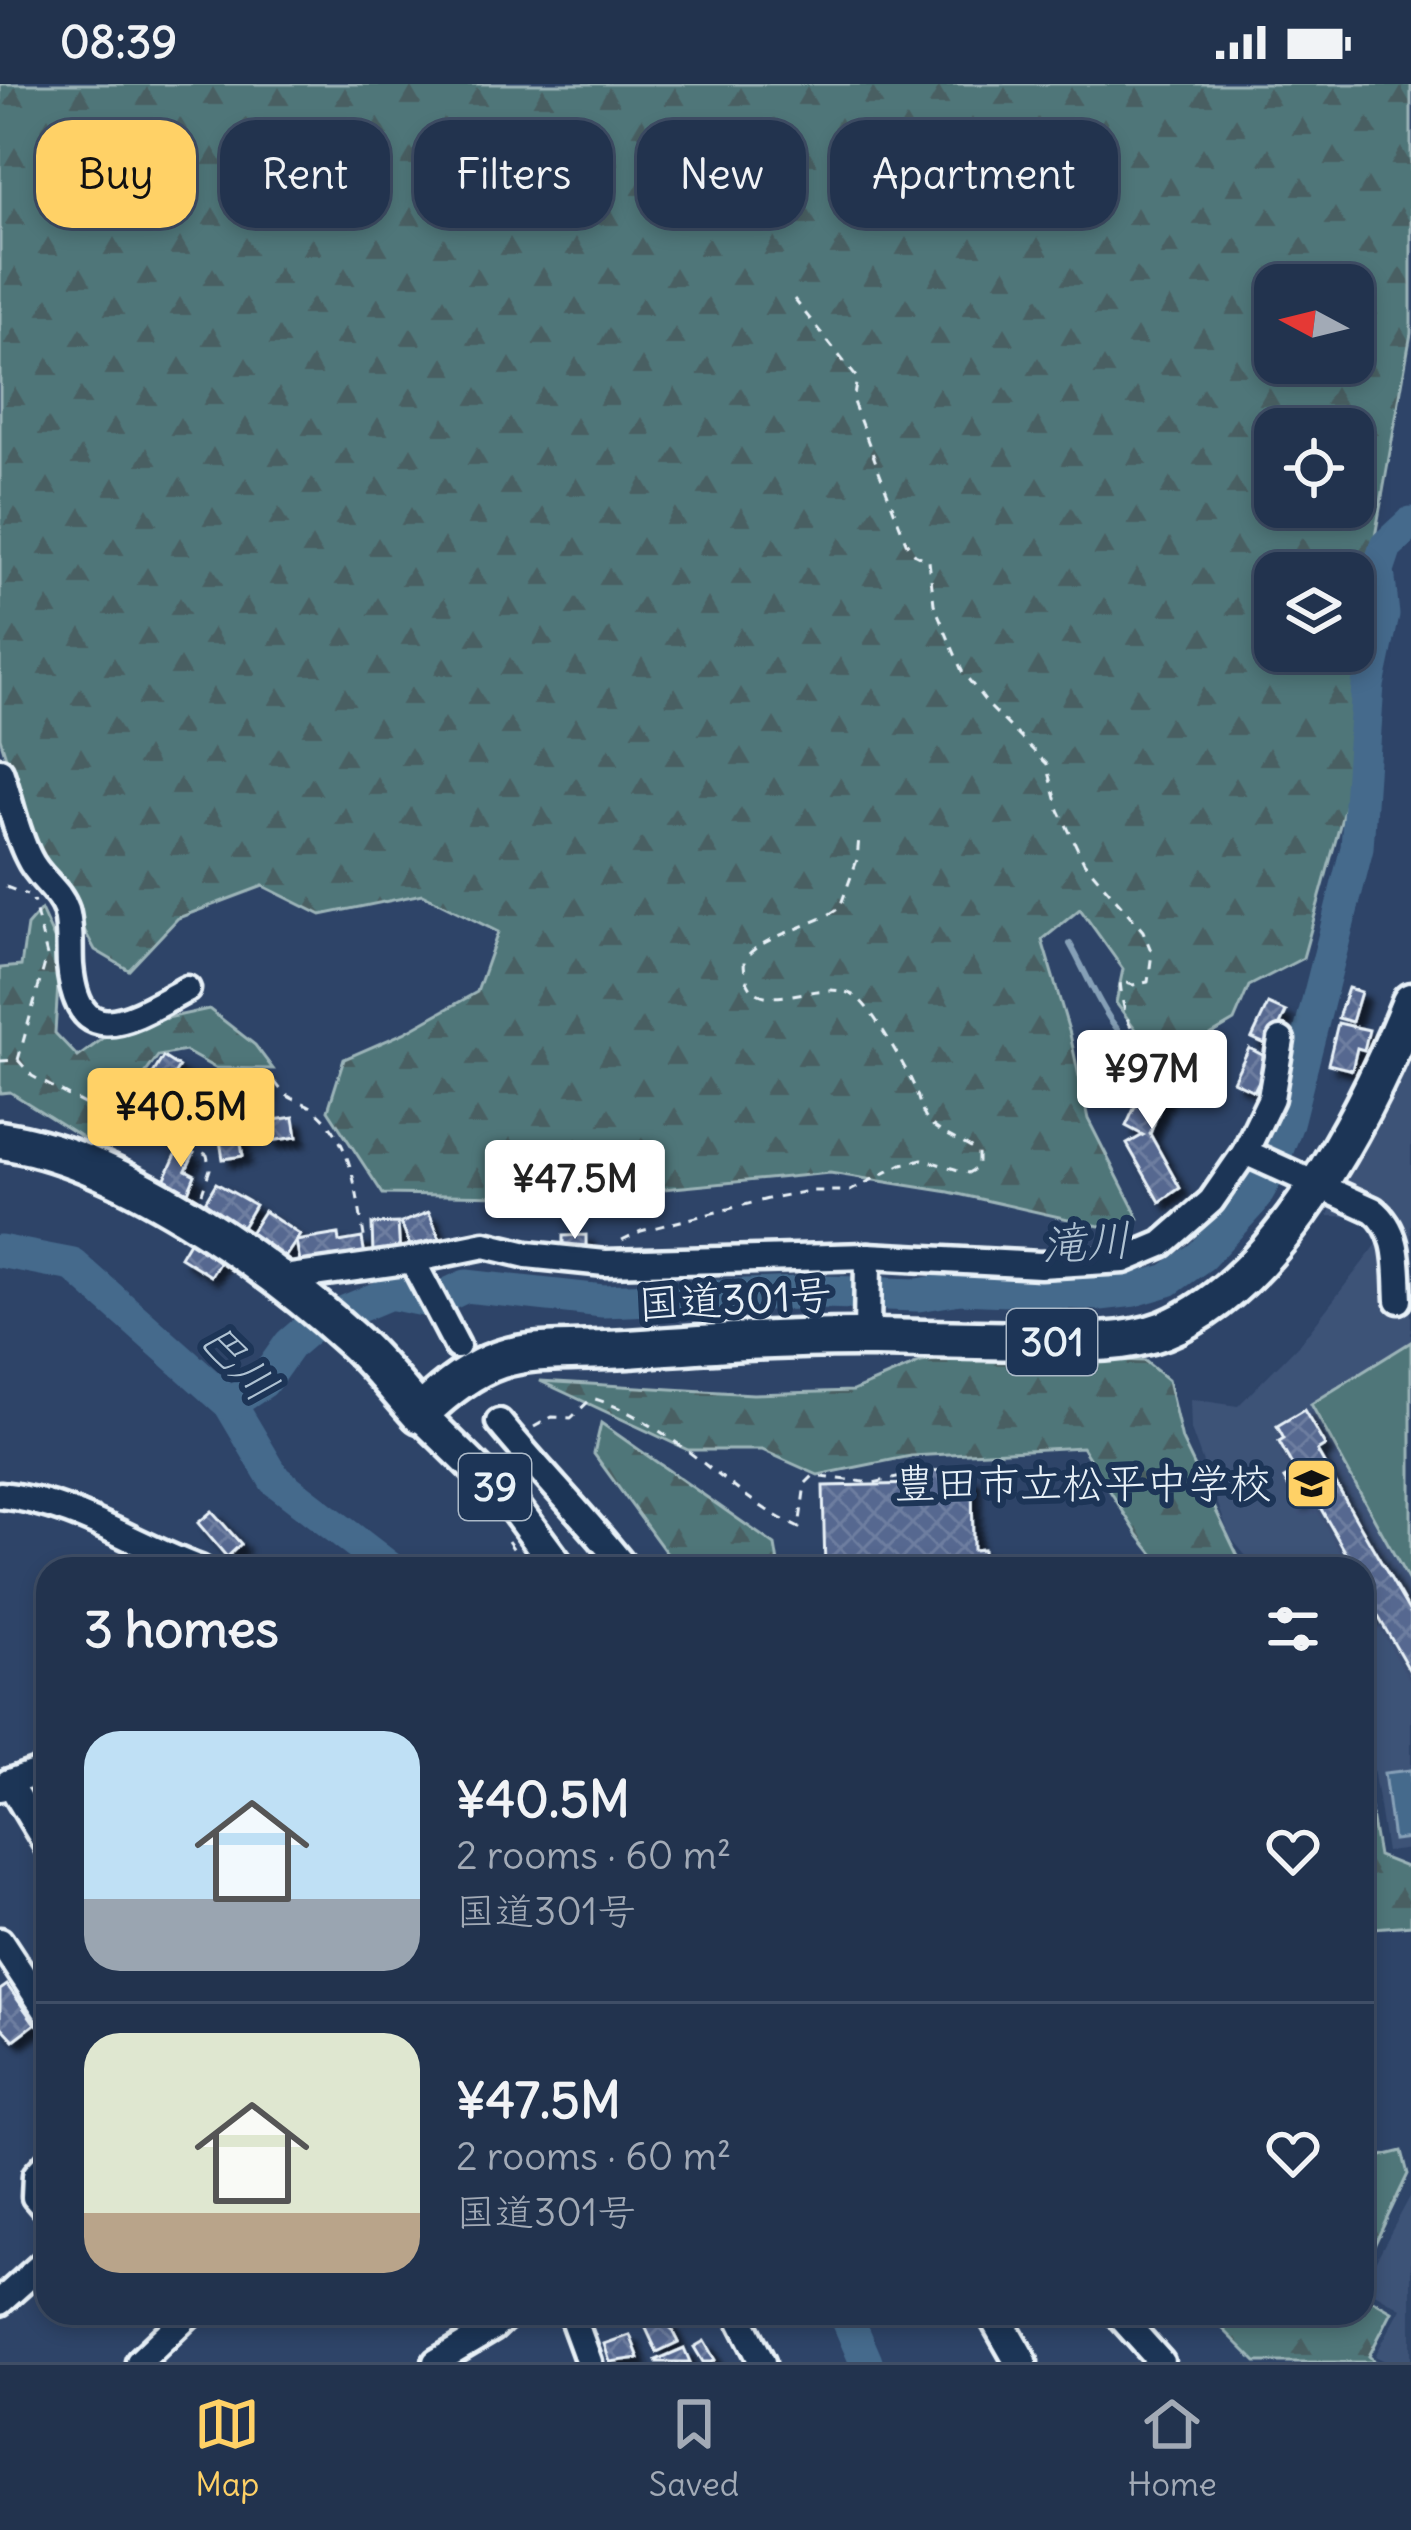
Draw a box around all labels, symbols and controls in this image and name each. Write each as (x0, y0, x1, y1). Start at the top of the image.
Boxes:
text: 08:39 (60, 14, 177, 70)
chip: Buy (36, 120, 196, 228)
chip: Rent (220, 120, 390, 228)
chip: Filters (414, 120, 613, 228)
chip: New (637, 120, 806, 228)
chip: Apartment (830, 120, 1118, 228)
north arrow (1254, 264, 1374, 384)
map controls (1254, 264, 1374, 672)
button: locate (1254, 408, 1374, 528)
button: layers (1254, 552, 1374, 672)
pin: ¥97M (1081, 1030, 1223, 1132)
text: ¥97M (1104, 1044, 1200, 1093)
pin: ¥40.5M (83, 1068, 279, 1170)
text: ¥40.5M (114, 1082, 248, 1131)
pin: ¥47.5M (477, 1140, 673, 1242)
text: ¥47.5M (512, 1154, 638, 1203)
water label: 滝川 (1039, 1211, 1133, 1273)
street label: 国道301号 (637, 1268, 833, 1330)
water label: 巴川 (188, 1309, 290, 1413)
road number: 301 (1007, 1309, 1097, 1375)
road number: 39 (459, 1454, 531, 1520)
school or university icon: 豊田市立松平中学校 (1283, 1455, 1339, 1511)
place label: 豊田市立松平中学校 (894, 1457, 1272, 1509)
icon: filters (1260, 1596, 1326, 1662)
text: 3 homes (84, 1597, 279, 1661)
text: ¥40.5M (456, 1767, 630, 1831)
icon: home (180, 1779, 324, 1923)
icon: heart (1260, 1818, 1326, 1884)
text: 2 rooms · 60 m² (456, 1831, 731, 1880)
text: 国道301号 (456, 1887, 636, 1936)
text: ¥47.5M (456, 2068, 621, 2132)
icon: home (180, 2081, 324, 2225)
icon: heart (1260, 2120, 1326, 2186)
text: 2 rooms · 60 m² (456, 2132, 731, 2181)
text: 国道301号 (456, 2188, 636, 2237)
tab: Map (194, 2391, 260, 2505)
tab: Saved (649, 2391, 739, 2505)
tab: Home (1128, 2391, 1217, 2505)

